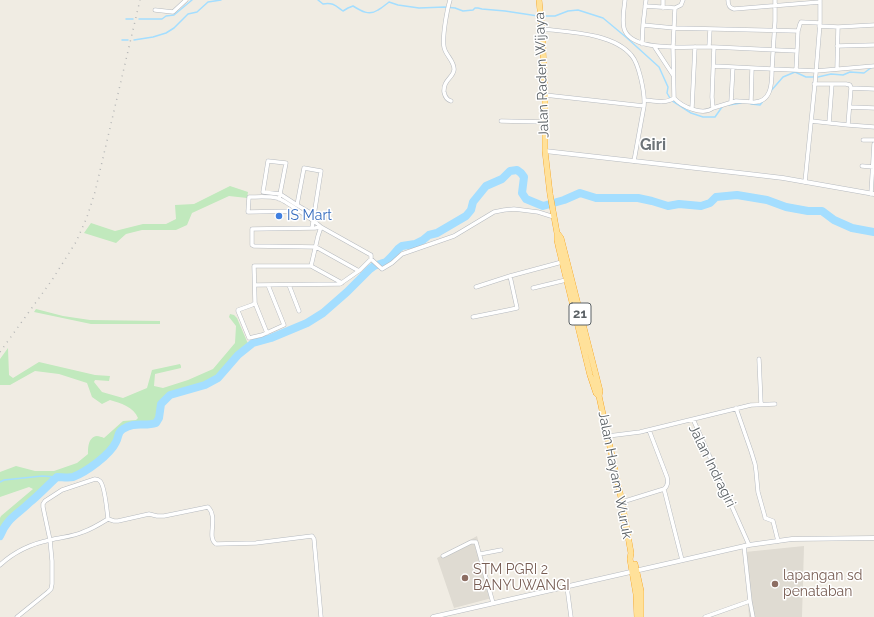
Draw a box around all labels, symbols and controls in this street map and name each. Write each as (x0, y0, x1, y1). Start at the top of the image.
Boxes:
street label: Jalan Raden Wijaya (531, 12, 553, 138)
district label: Giri (640, 135, 666, 155)
place label: IS Mart (287, 208, 332, 224)
marker: IS Mart (274, 211, 284, 221)
road number: 21 (569, 303, 591, 325)
street label: Jalan Hayam Wuruk (594, 410, 636, 540)
street label: Jalan Indragiri (685, 422, 739, 510)
place label: STM PGRI 2 BANYUWANGI (473, 562, 570, 594)
place label: lapangan sd penataban (783, 568, 862, 600)
marker: STM PGRI 2 BANYUWANGI (460, 573, 470, 583)
marker: lapangan sd penataban (770, 579, 780, 589)

